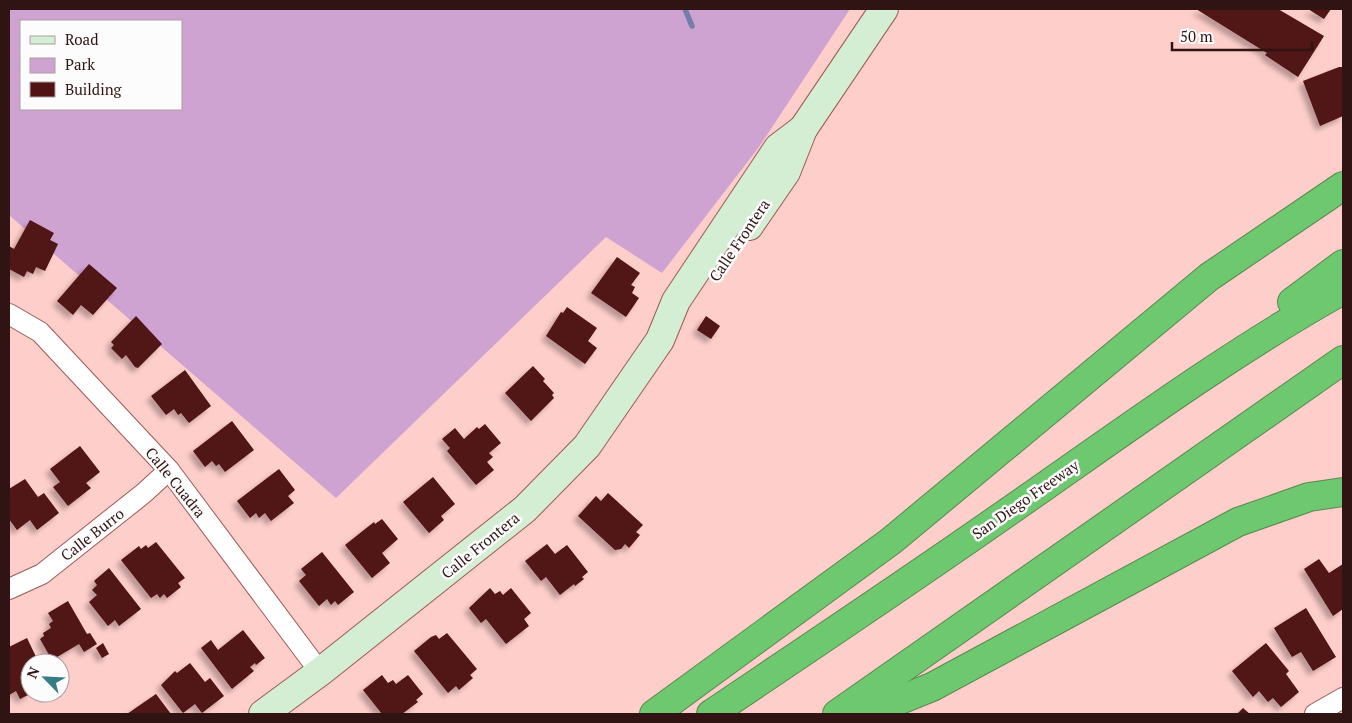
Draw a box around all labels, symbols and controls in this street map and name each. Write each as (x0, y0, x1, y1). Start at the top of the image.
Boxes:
legend (20, 20, 182, 110)
scale bar (1172, 20, 1312, 52)
text: 50 m (1180, 26, 1213, 46)
text: Road (65, 29, 98, 49)
text: Park (65, 54, 95, 74)
text: Building (65, 79, 123, 99)
street label: Calle Frontera (704, 195, 774, 285)
street label: Calle Cuadra (141, 443, 211, 522)
street label: San Diego Freeway (968, 455, 1083, 543)
street label: Calle Burro (56, 503, 128, 565)
street label: Calle Frontera (437, 507, 524, 583)
north arrow (20, 653, 70, 703)
text: N (22, 663, 44, 681)

